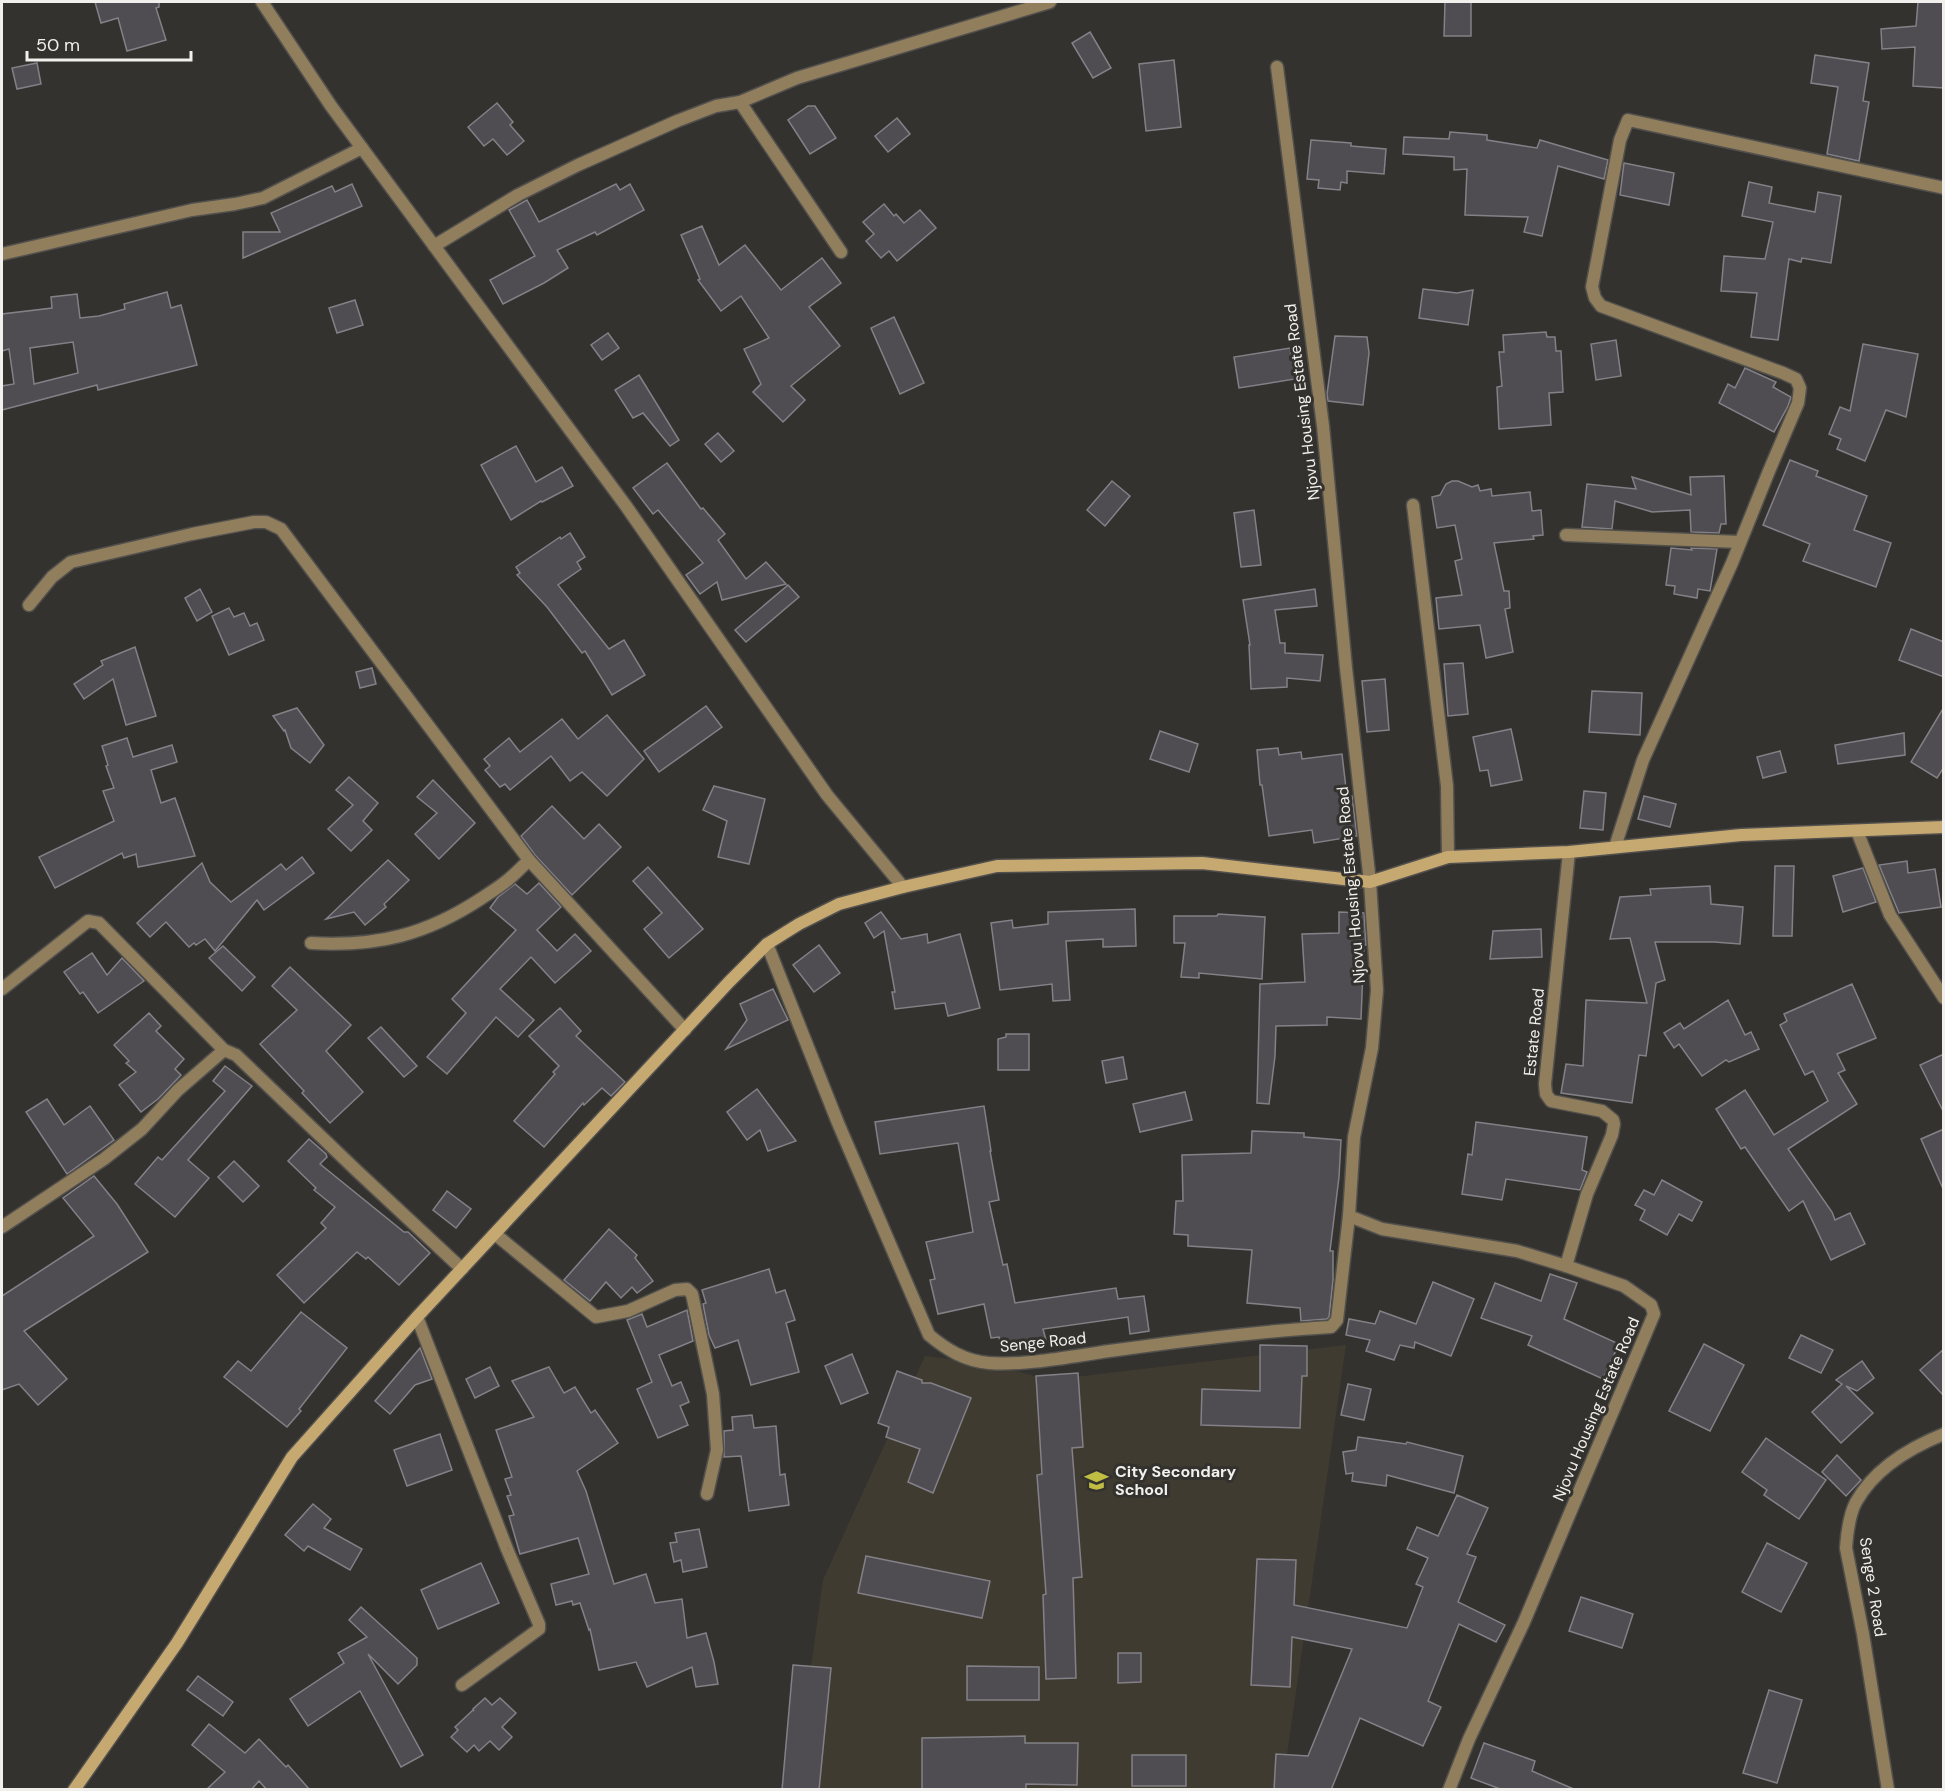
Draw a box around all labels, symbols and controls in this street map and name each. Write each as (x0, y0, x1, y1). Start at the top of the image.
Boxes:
scale bar (27, 24, 190, 62)
text: 50 m (36, 33, 80, 57)
street label: Njovu Housing Estate Road (1280, 303, 1324, 501)
street label: Njovu Housing Estate Road (1332, 786, 1370, 984)
street label: Estate Road (1519, 987, 1549, 1077)
street label: Njovu Housing Estate Road (1548, 1314, 1644, 1504)
street label: Senge Road (999, 1327, 1087, 1357)
place label: City Secondary School (1115, 1461, 1237, 1500)
school or university icon: City Secondary School (1084, 1467, 1110, 1493)
street label: Senge 2 Road (1855, 1536, 1891, 1638)

